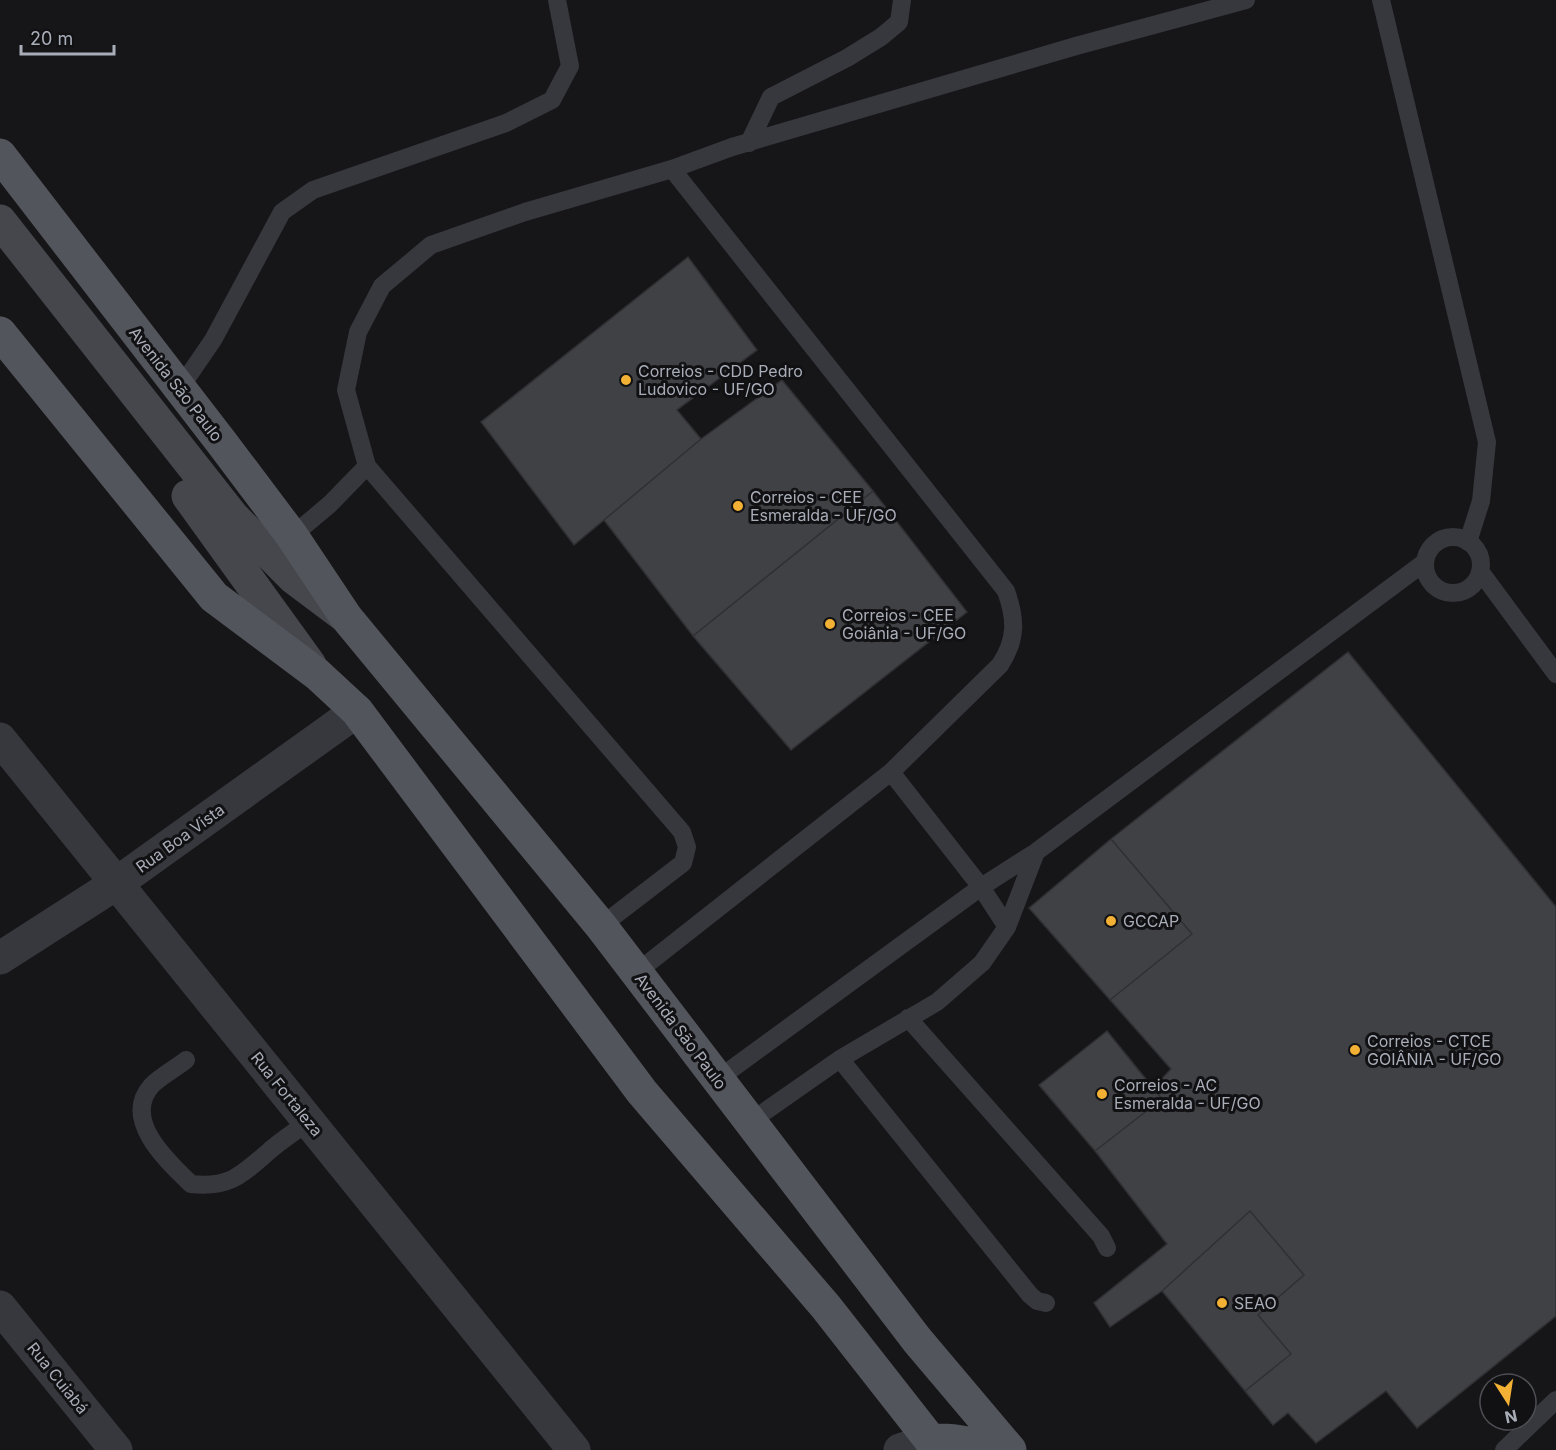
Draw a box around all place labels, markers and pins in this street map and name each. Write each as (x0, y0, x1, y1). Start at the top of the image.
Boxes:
place label: Correios - CDD Pedro Ludovico - UF/GO (638, 361, 803, 399)
marker: Correios - CDD Pedro Ludovico - UF/GO (619, 373, 633, 387)
place label: Correios - CEE Esmeralda - UF/GO (750, 487, 897, 525)
marker: Correios - CEE Esmeralda - UF/GO (731, 499, 745, 513)
place label: Correios - CEE Goiânia - UF/GO (842, 605, 966, 643)
marker: Correios - CEE Goiânia - UF/GO (823, 617, 837, 631)
place label: GCCAP (1123, 911, 1179, 931)
marker: GCCAP (1104, 914, 1118, 928)
place label: Correios - CTCE GOIÂNIA - UF/GO (1367, 1031, 1502, 1069)
marker: Correios - CTCE GOIÂNIA - UF/GO (1348, 1043, 1362, 1057)
place label: Correios - AC Esmeralda - UF/GO (1114, 1075, 1261, 1113)
marker: Correios - AC Esmeralda - UF/GO (1095, 1087, 1109, 1101)
place label: SEAO (1234, 1293, 1277, 1313)
marker: SEAO (1215, 1296, 1229, 1310)

